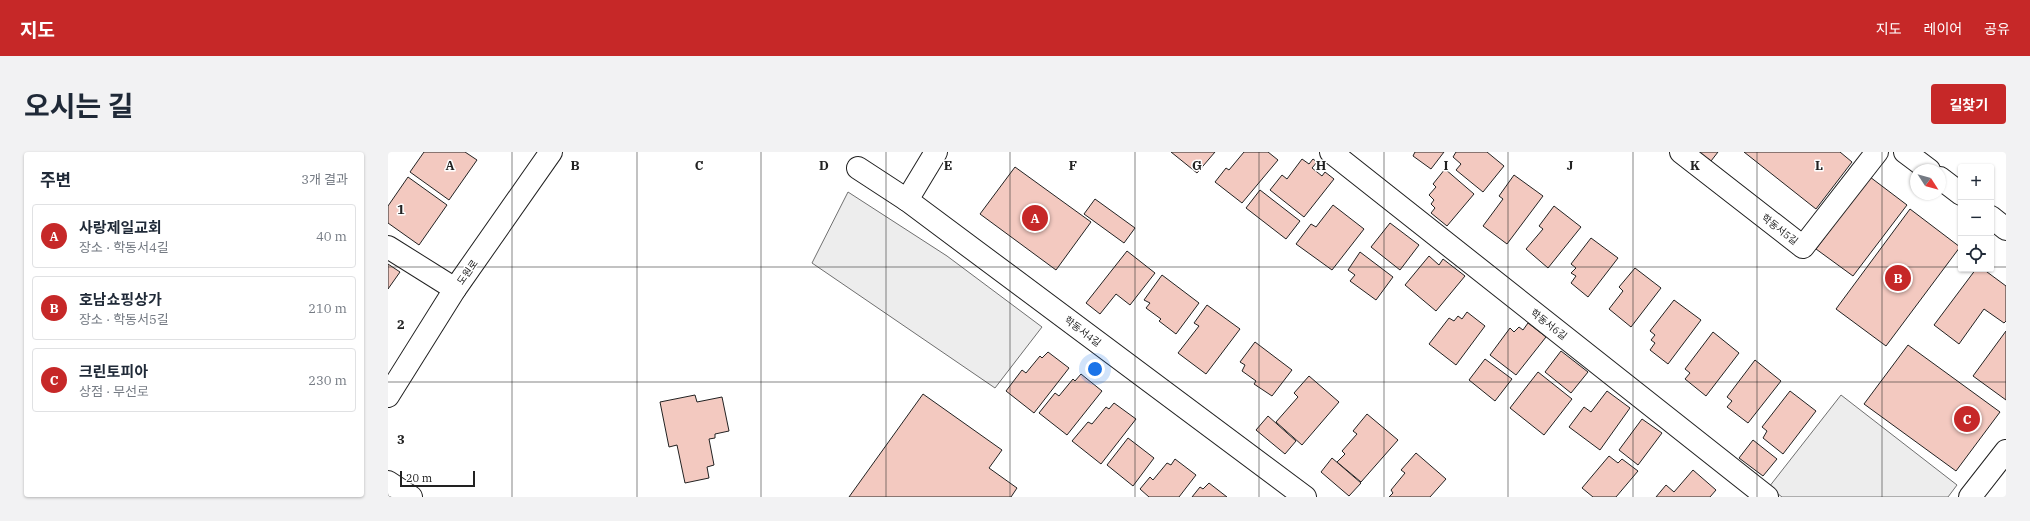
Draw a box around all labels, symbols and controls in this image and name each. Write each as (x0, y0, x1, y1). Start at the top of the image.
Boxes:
text: 지도 (20, 18, 55, 42)
text: 지도 (1876, 20, 1902, 38)
text: 레이어 (1924, 20, 1962, 38)
text: 공유 (1984, 20, 2010, 38)
button: 길찾기 (1931, 84, 2006, 124)
text: 오시는 길 (24, 87, 134, 124)
text: A (445, 157, 455, 174)
text: B (570, 157, 580, 174)
text: C (695, 157, 704, 174)
text: D (819, 157, 829, 174)
text: E (944, 157, 952, 174)
text: F (1069, 157, 1077, 174)
text: G (1192, 157, 1202, 174)
text: H (1316, 157, 1327, 174)
text: I (1444, 157, 1449, 174)
text: J (1567, 157, 1574, 174)
text: K (1690, 157, 1700, 174)
text: L (1815, 157, 1823, 174)
north arrow (1910, 164, 1946, 200)
map controls (1958, 164, 1994, 272)
button: + (1958, 164, 1994, 200)
text: 주변 (40, 169, 71, 191)
text: 3개 결과 (301, 171, 348, 188)
button: − (1958, 200, 1994, 236)
text: 1 (397, 201, 405, 218)
pin: A (1022, 203, 1048, 233)
street label: 학동서5길 (1759, 211, 1801, 248)
text: 사랑제일교회 (79, 218, 162, 237)
text: A (49, 228, 59, 245)
text: 40 m (316, 228, 347, 245)
button: locate (1958, 236, 1994, 272)
text: 장소 · 학동서4길 (79, 239, 169, 256)
street label: 도원로 (454, 257, 481, 287)
pin: B (1885, 263, 1911, 293)
text: 호남쇼핑상가 (79, 290, 162, 309)
text: B (49, 300, 59, 317)
text: 210 m (308, 300, 347, 317)
street label: 학동서6길 (1528, 306, 1570, 343)
text: 장소 · 학동서5길 (79, 311, 169, 328)
street label: 학동서4길 (1062, 313, 1104, 349)
text: 2 (397, 316, 405, 333)
your location (1085, 359, 1105, 379)
text: 크린토피아 (79, 362, 148, 381)
text: C (50, 372, 58, 389)
text: 230 m (308, 372, 347, 389)
text: 상점 · 무선로 (79, 383, 149, 400)
pin: C (1954, 404, 1980, 434)
text: 3 (397, 431, 405, 448)
scale bar (400, 469, 475, 488)
text: 20 m (406, 471, 432, 485)

